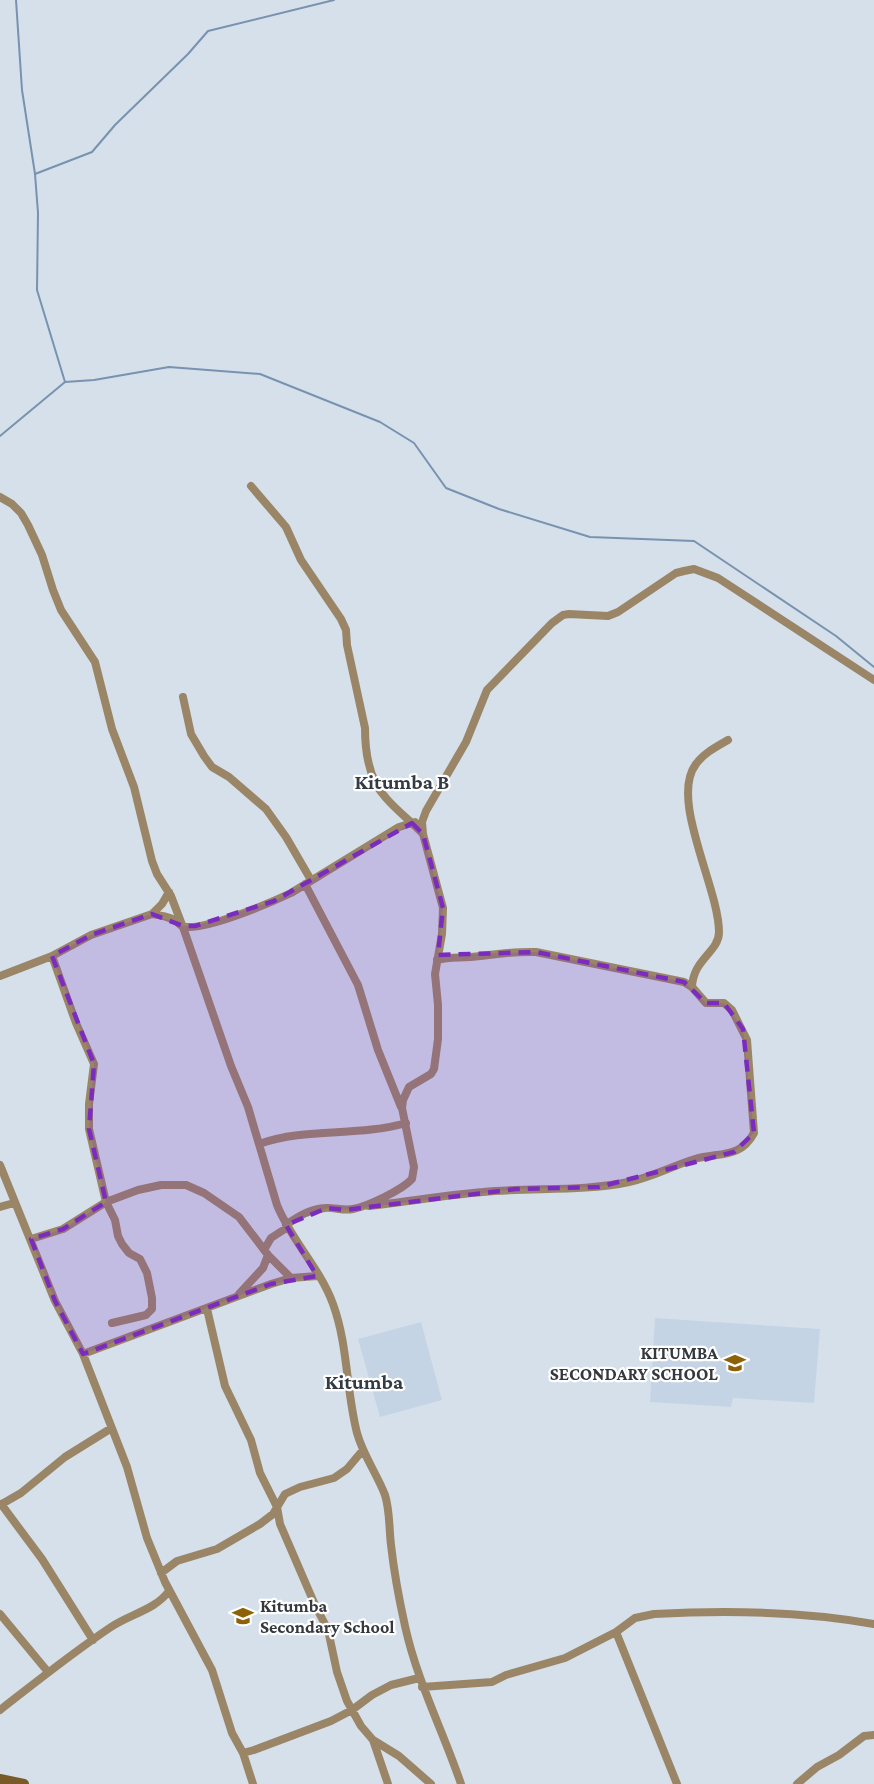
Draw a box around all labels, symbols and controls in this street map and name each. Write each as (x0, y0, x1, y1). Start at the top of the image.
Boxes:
district label: Kitumba B (355, 770, 449, 794)
place label: KITUMBA SECONDARY SCHOOL (550, 1343, 718, 1384)
school or university icon: KITUMBA SECONDARY SCHOOL (723, 1351, 747, 1375)
district label: Kitumba (325, 1370, 404, 1394)
place label: Kitumba Secondary School (260, 1596, 395, 1637)
school or university icon: Kitumba Secondary School (231, 1604, 255, 1628)

